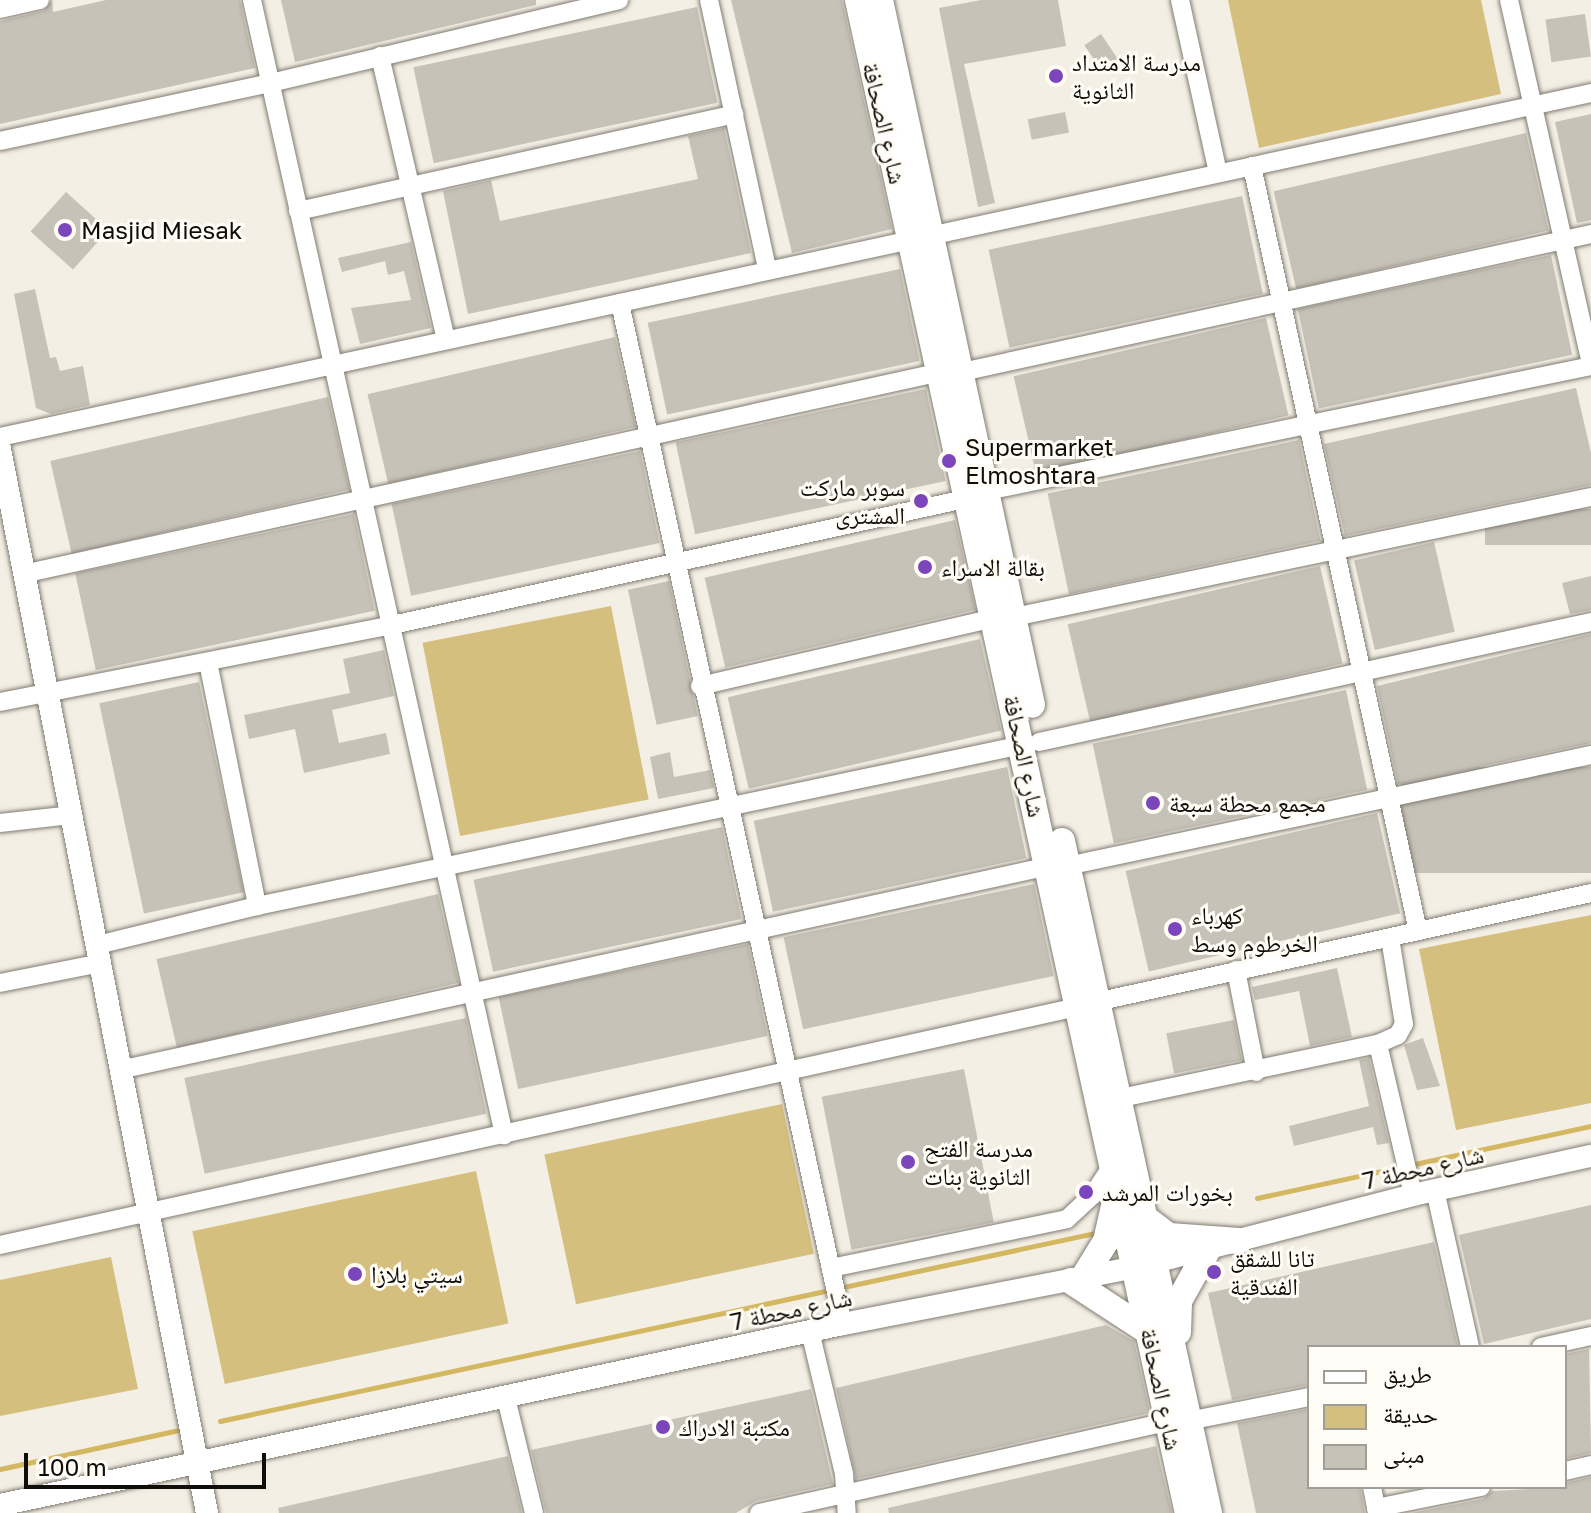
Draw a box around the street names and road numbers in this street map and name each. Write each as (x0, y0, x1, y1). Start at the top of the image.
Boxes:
street label: شارع الصحافة (857, 59, 913, 187)
street label: شارع الصحافة (998, 692, 1052, 820)
street label: شارع محطة 7 (1360, 1139, 1486, 1195)
street label: شارع محطة 7 (728, 1282, 854, 1336)
street label: شارع الصحافة (1135, 1325, 1189, 1453)

